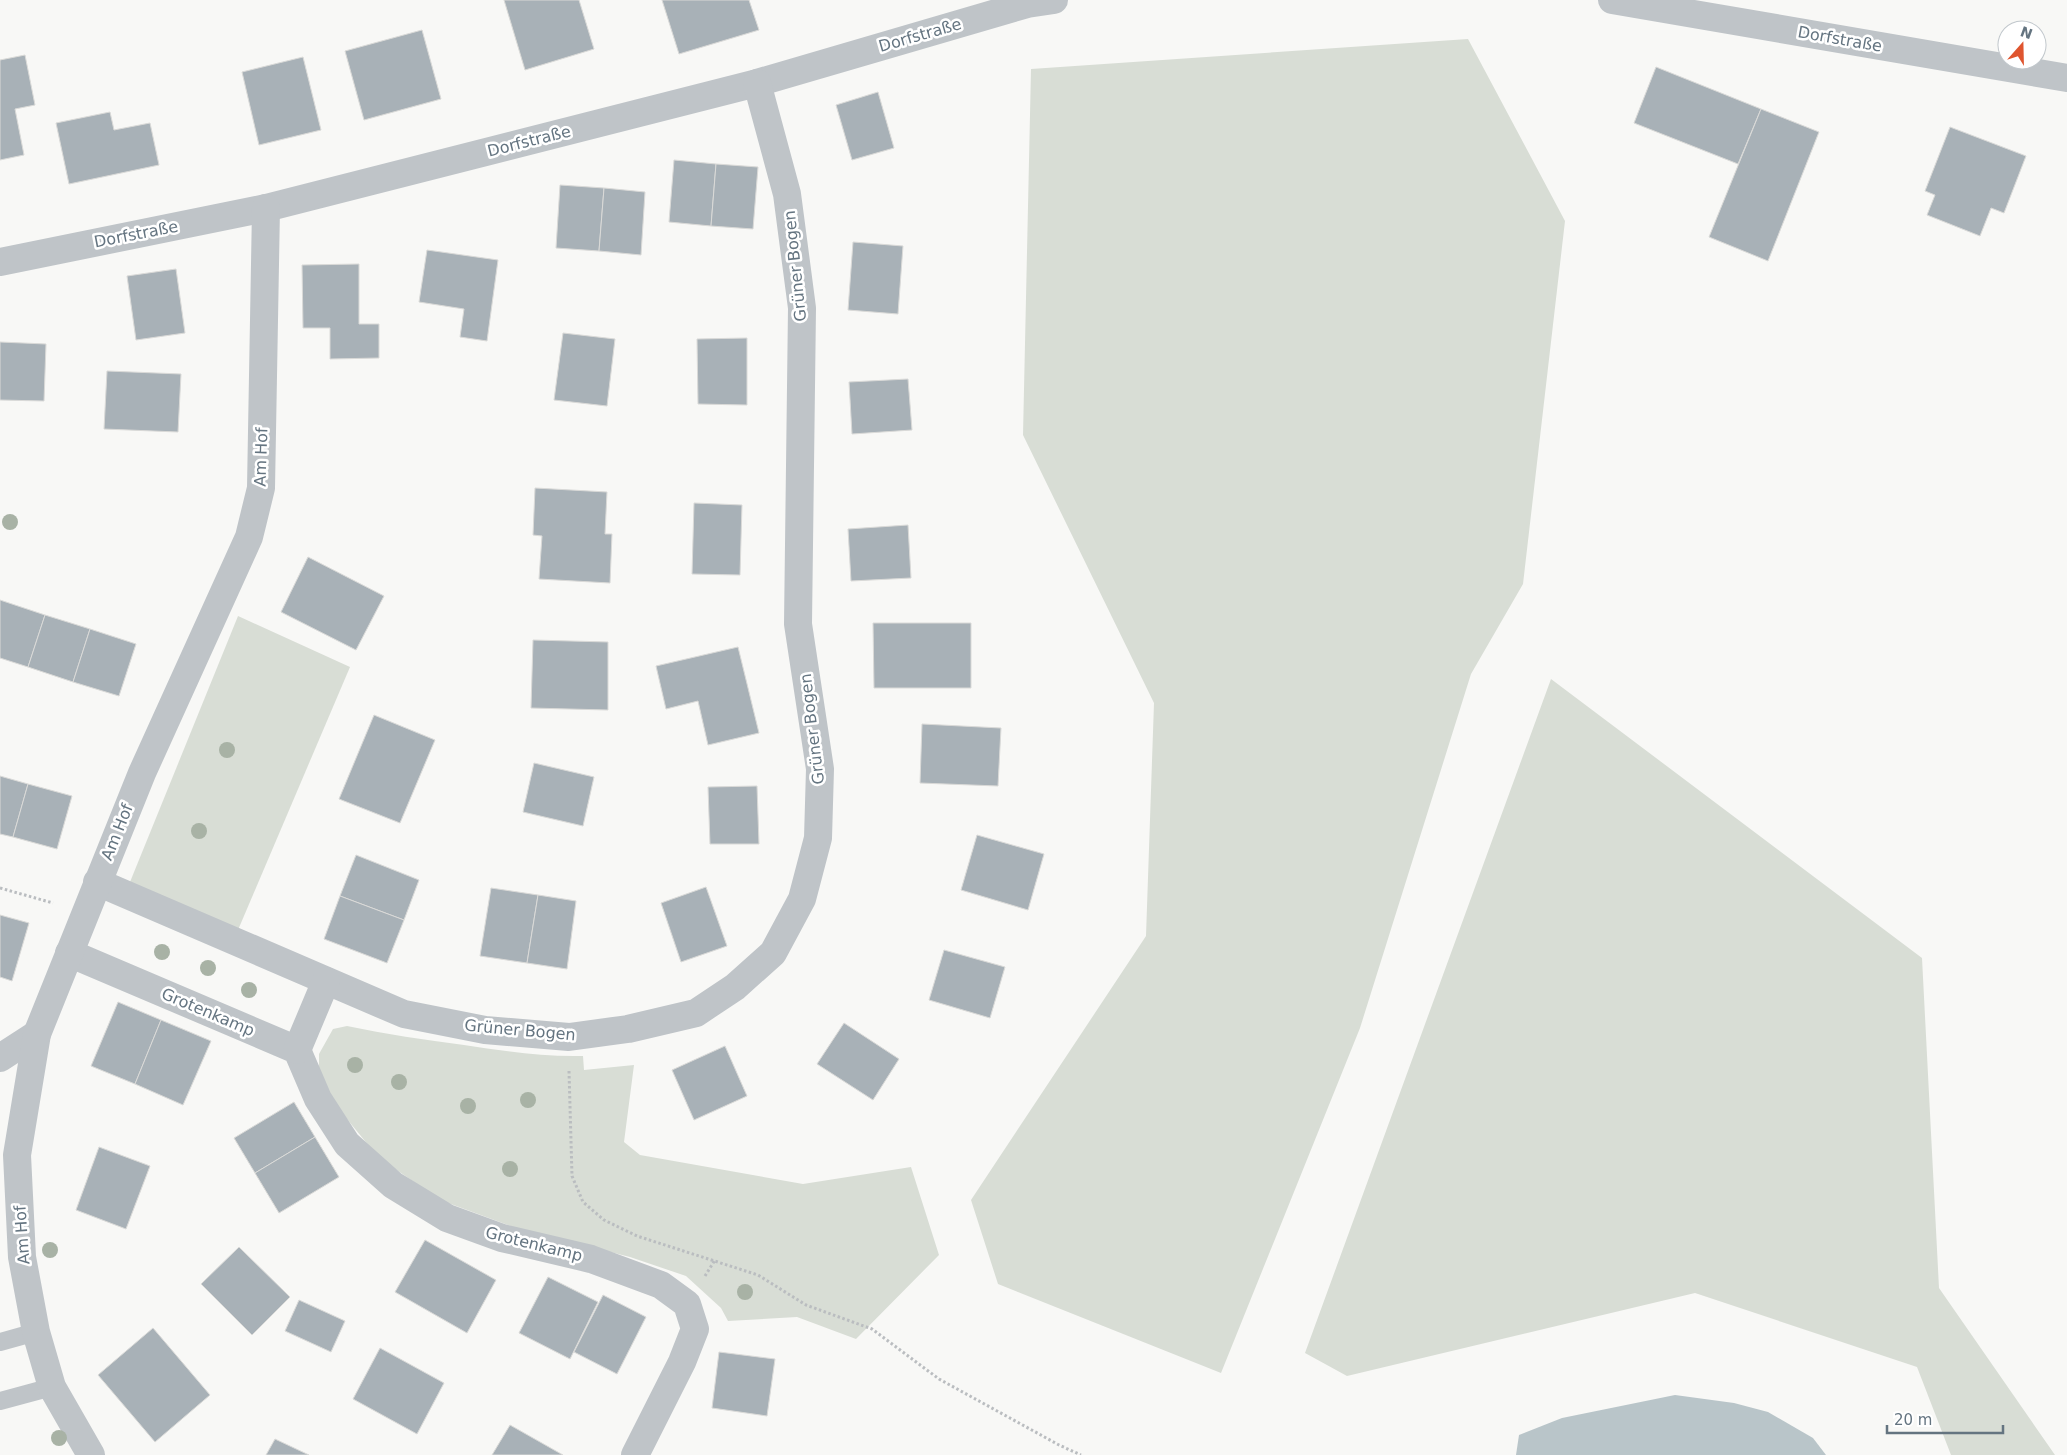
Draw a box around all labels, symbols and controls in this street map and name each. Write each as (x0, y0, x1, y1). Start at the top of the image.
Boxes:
street label: Dorfstraße (876, 14, 964, 56)
north arrow (1997, 20, 2047, 70)
street label: Dorfstraße (1796, 22, 1884, 56)
text: N (2018, 23, 2035, 42)
street label: Dorfstraße (485, 121, 573, 161)
street label: Grüner Bogen (780, 209, 810, 323)
street label: Dorfstraße (92, 217, 180, 251)
street label: Am Hof (250, 427, 272, 487)
street label: Grüner Bogen (796, 672, 828, 786)
street label: Am Hof (97, 801, 137, 863)
street label: Grotenkamp (159, 984, 257, 1040)
street label: Grüner Bogen (464, 1016, 576, 1044)
street label: Am Hof (10, 1205, 34, 1265)
street label: Grotenkamp (484, 1223, 584, 1265)
scale bar (1887, 1402, 2003, 1434)
text: 20 m (1894, 1411, 1932, 1429)

